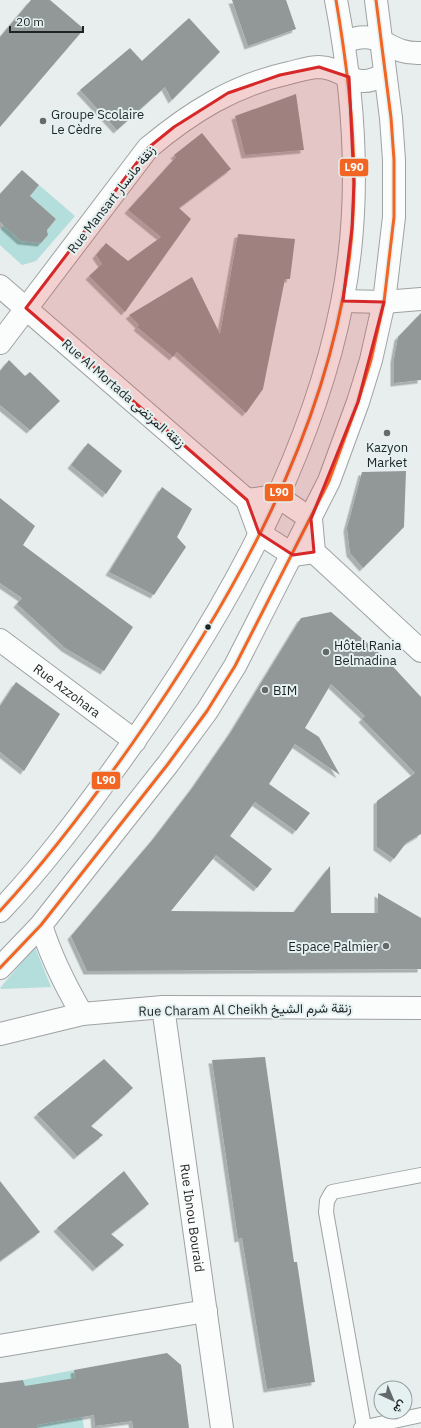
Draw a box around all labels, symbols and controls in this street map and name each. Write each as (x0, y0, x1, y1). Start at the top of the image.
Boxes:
scale bar (10, 8, 83, 34)
text: 20 m (16, 14, 44, 29)
place label: Groupe Scolaire Le Cèdre (51, 106, 144, 138)
marker: Groupe Scolaire Le Cèdre (38, 116, 48, 126)
street label: Rue Mansart زنقة مانسار (64, 142, 159, 257)
line badge: L90 (339, 158, 369, 177)
text: L90 (344, 160, 364, 174)
street label: Rue Al Mortada زنقة المرتضى (58, 335, 189, 452)
marker: Kazyon Market (382, 428, 392, 438)
place label: Kazyon Market (366, 439, 408, 471)
line badge: L90 (264, 483, 294, 502)
text: L90 (269, 485, 289, 499)
unlabelled marker (203, 622, 213, 632)
place label: Hôtel Rania Belmadina (334, 637, 401, 669)
marker: Hôtel Rania Belmadina (321, 647, 331, 657)
street label: Rue Azzohara (30, 660, 104, 721)
place label: BIM (273, 682, 297, 699)
marker: BIM (260, 685, 270, 695)
line badge: L90 (91, 771, 121, 790)
text: L90 (96, 773, 116, 787)
place label: Espace Palmier (288, 938, 378, 955)
marker: Espace Palmier (381, 941, 391, 951)
street label: Rue Charam Al Cheikh زنقة شرم الشيخ (138, 999, 352, 1021)
street label: Rue Ibnou Bouraid (176, 1163, 208, 1273)
north arrow (373, 1380, 413, 1420)
text: ش (390, 1398, 410, 1417)

